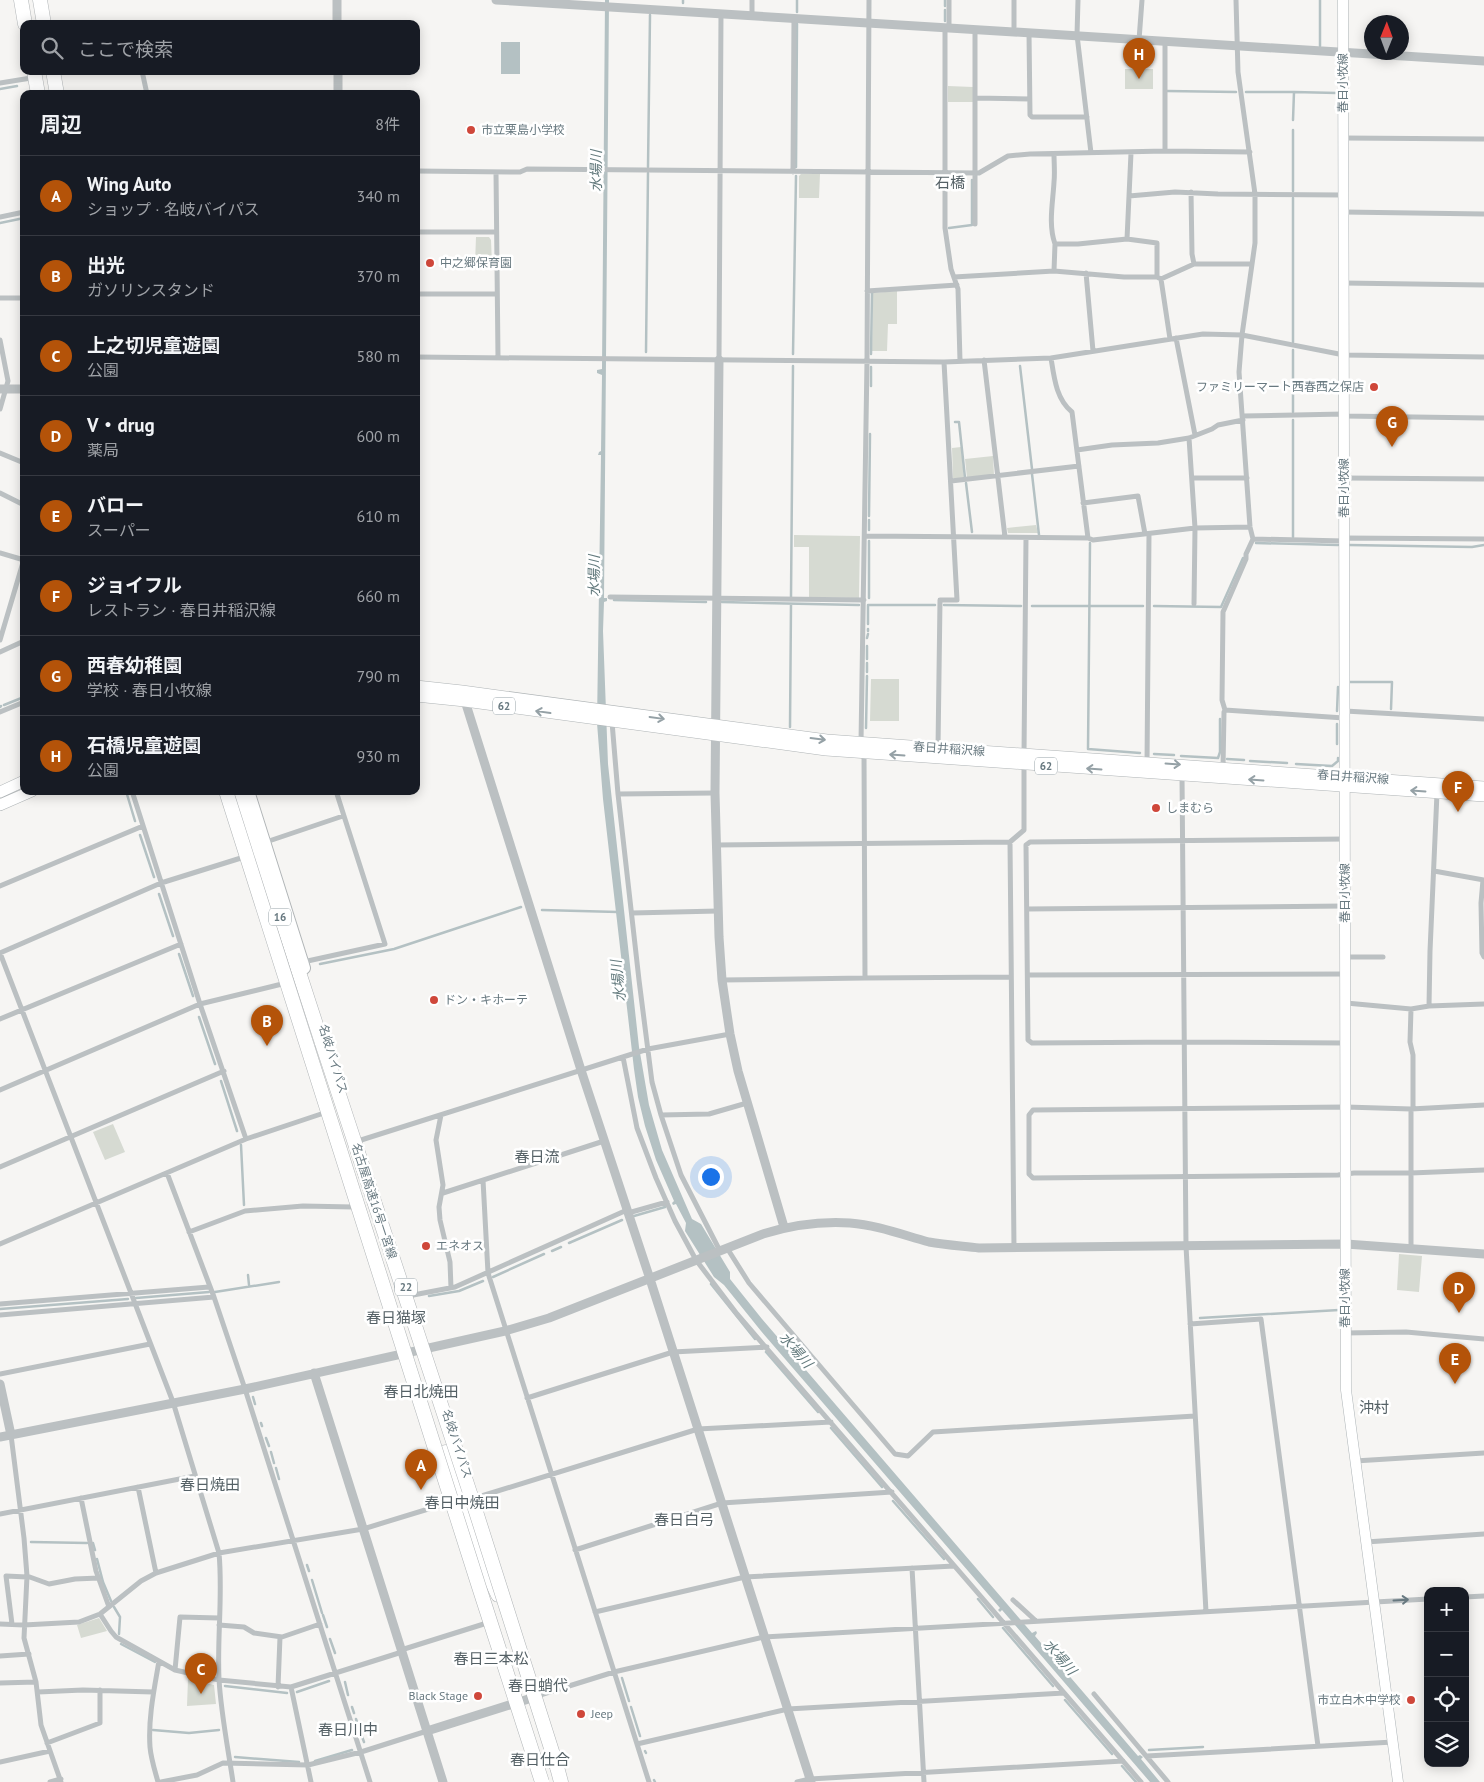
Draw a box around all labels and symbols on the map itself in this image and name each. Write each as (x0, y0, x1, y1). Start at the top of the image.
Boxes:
north arrow (1364, 15, 1409, 60)
pin: H (1123, 38, 1155, 79)
street label: 春日小牧線 (1335, 53, 1350, 113)
place label: 市立栗島小学校 (481, 122, 565, 137)
marker: 市立栗島小学校 (465, 124, 477, 136)
water label: 水場川 (587, 148, 605, 192)
district label: 石橋 (935, 173, 965, 192)
place label: 中之郷保育園 (440, 255, 512, 270)
marker: 中之郷保育園 (424, 257, 436, 269)
place label: ファミリーマート西春西之保店 (1196, 379, 1364, 394)
marker: ファミリーマート西春西之保店 (1368, 381, 1380, 393)
pin: G (1376, 406, 1408, 447)
street label: 春日小牧線 (1336, 458, 1351, 518)
water label: 水場川 (585, 553, 603, 597)
road number: 62 (493, 698, 515, 714)
one-way arrow (536, 706, 552, 716)
one-way arrow (649, 713, 665, 723)
one-way arrow (810, 734, 826, 744)
street label: 春日井稲沢線 (913, 739, 985, 758)
one-way arrow (889, 751, 905, 760)
road number: 62 (1035, 758, 1057, 774)
one-way arrow (1164, 760, 1180, 769)
one-way arrow (1086, 764, 1102, 774)
street label: 春日井稲沢線 (1317, 767, 1389, 786)
pin: F (1442, 771, 1474, 812)
one-way arrow (1248, 776, 1264, 785)
one-way arrow (1410, 787, 1426, 796)
place label: しまむら (1166, 800, 1214, 815)
marker: しまむら (1150, 802, 1162, 814)
street label: 春日小牧線 (1337, 863, 1352, 923)
road number: 16 (269, 909, 291, 926)
water label: 水場川 (607, 957, 629, 1003)
place label: ドン・キホーテ (444, 992, 528, 1007)
marker: ドン・キホーテ (428, 994, 440, 1006)
pin: B (251, 1005, 283, 1046)
street label: 名岐バイパス (316, 1022, 351, 1095)
street label: 名古屋高速16号一宮線 (349, 1141, 400, 1261)
district label: 春日流 (514, 1147, 560, 1166)
your location (698, 1164, 724, 1190)
place label: エネオス (436, 1238, 484, 1253)
marker: エネオス (420, 1240, 432, 1252)
street label: 春日小牧線 (1337, 1268, 1352, 1328)
pin: D (1443, 1272, 1475, 1313)
road number: 22 (395, 1278, 417, 1295)
district label: 春日猫塚 (366, 1308, 426, 1327)
water label: 水場川 (775, 1328, 818, 1373)
pin: E (1439, 1343, 1471, 1384)
district label: 春日北焼田 (383, 1382, 459, 1401)
district label: 沖村 (1359, 1398, 1389, 1417)
street label: 名岐バイパス (439, 1407, 476, 1480)
pin: A (405, 1449, 437, 1490)
district label: 春日焼田 (180, 1475, 240, 1494)
district label: 春日中焼田 (424, 1493, 500, 1512)
district label: 春日白弓 (654, 1510, 714, 1529)
one-way arrow (1393, 1596, 1409, 1605)
water label: 水場川 (1039, 1635, 1082, 1680)
district label: 春日三本松 (453, 1649, 529, 1668)
pin: C (185, 1653, 217, 1694)
district label: 春日蛸代 (508, 1676, 568, 1695)
place label: Black Stage (409, 1688, 468, 1703)
marker: Black Stage (472, 1690, 484, 1702)
place label: 市立白木中学校 (1317, 1692, 1401, 1707)
marker: 市立白木中学校 (1405, 1694, 1417, 1706)
place label: Jeep (590, 1706, 613, 1721)
marker: Jeep (575, 1708, 587, 1720)
district label: 春日川中 (318, 1720, 378, 1739)
district label: 春日仕合 (510, 1750, 570, 1769)

